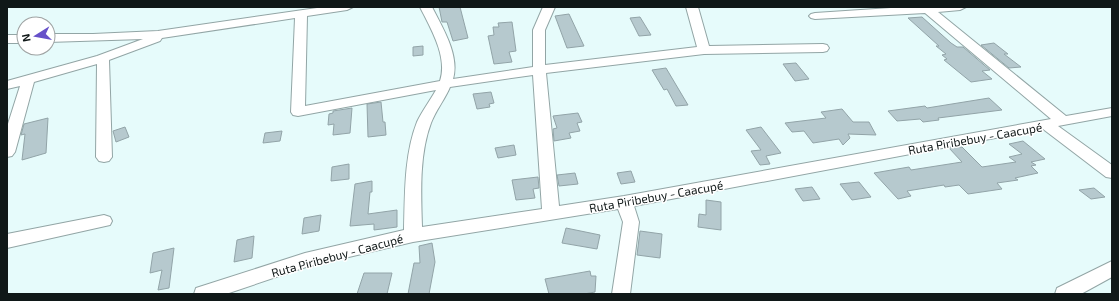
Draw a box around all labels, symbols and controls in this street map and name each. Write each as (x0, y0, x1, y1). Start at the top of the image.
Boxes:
north arrow (16, 16, 56, 56)
text: N (19, 33, 33, 43)
street label: Ruta Piribebuy - Caacupé (907, 119, 1043, 157)
street label: Ruta Piribebuy - Caacupé (588, 177, 724, 215)
street label: Ruta Piribebuy - Caacupé (270, 231, 404, 279)

